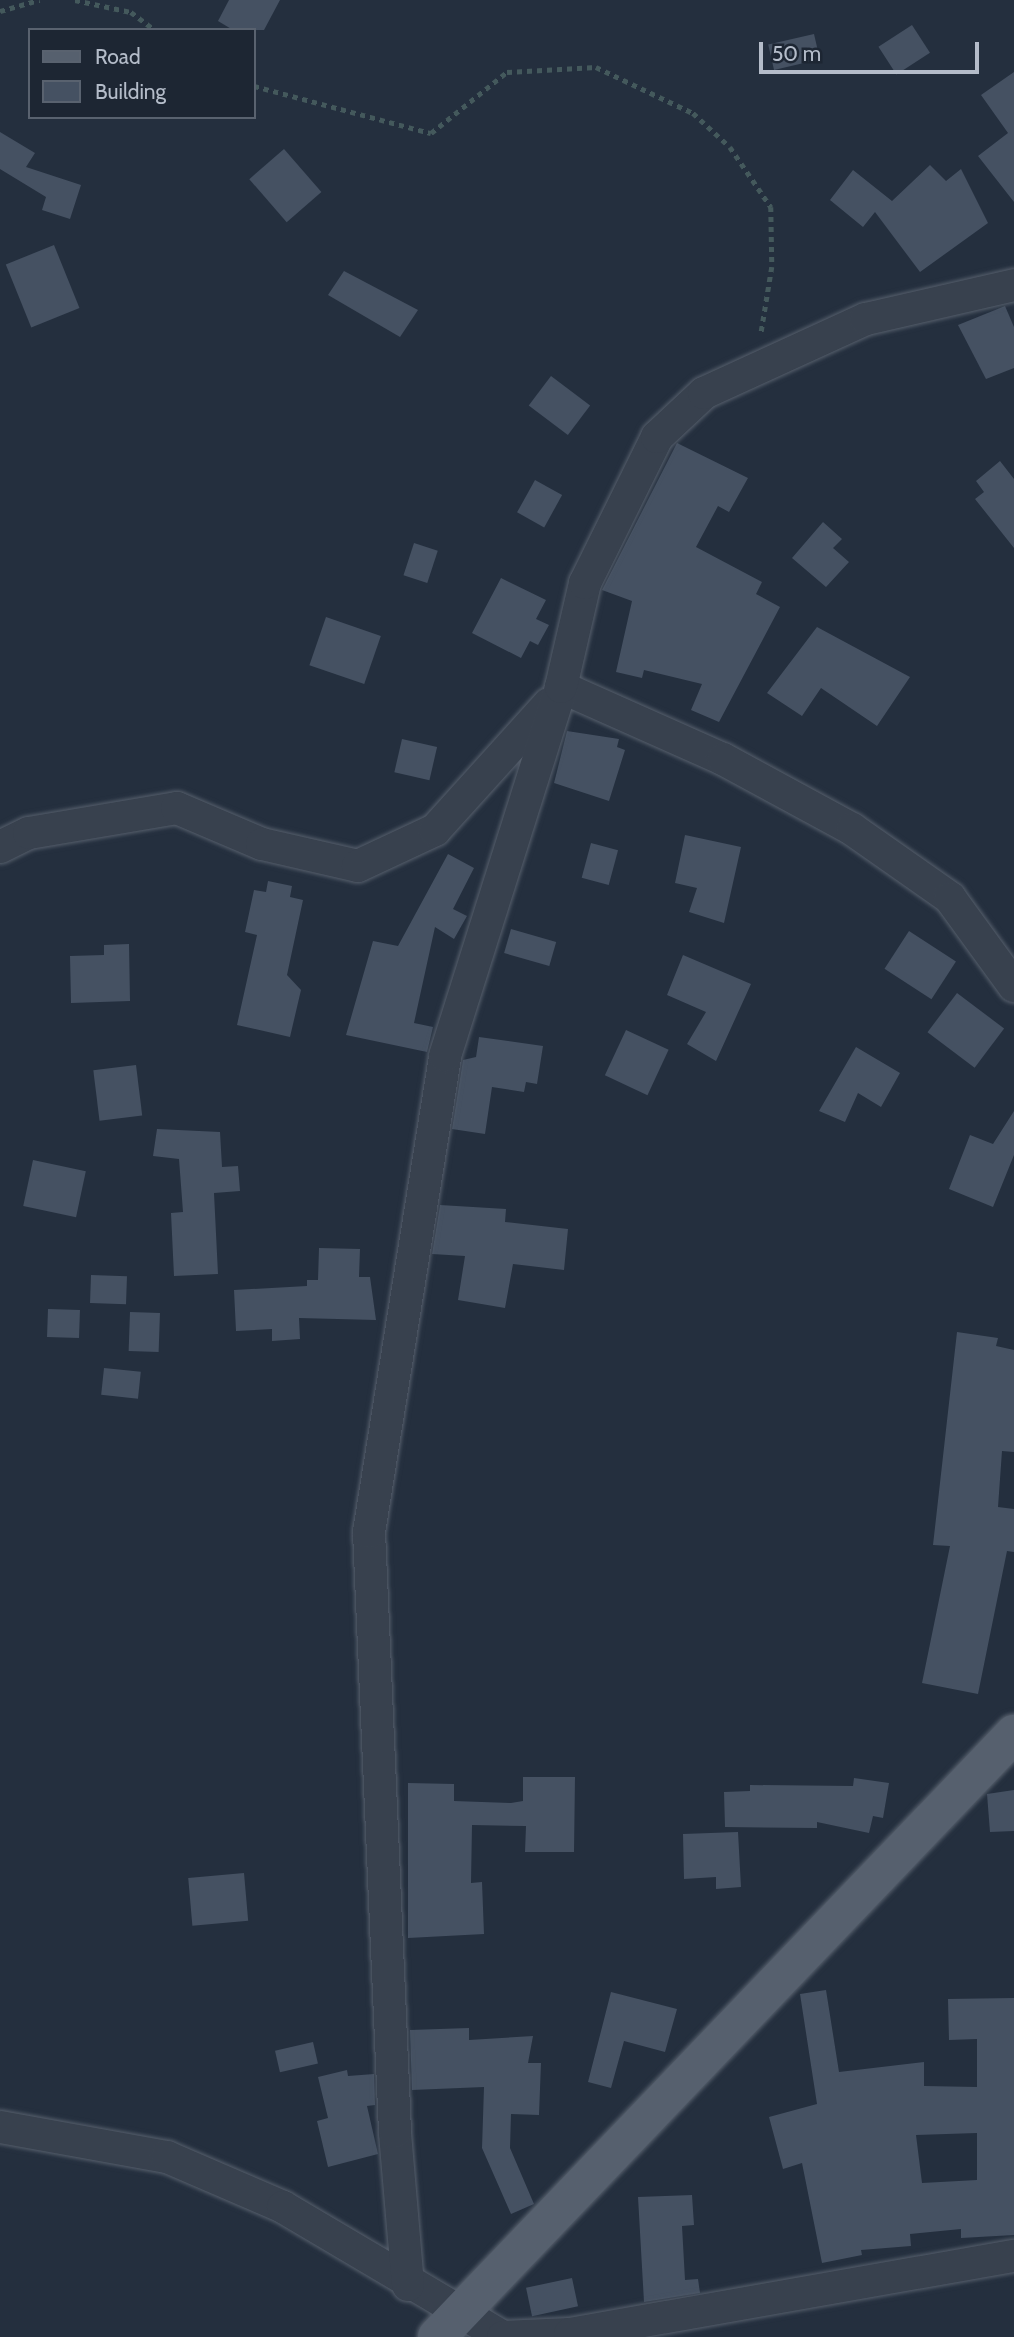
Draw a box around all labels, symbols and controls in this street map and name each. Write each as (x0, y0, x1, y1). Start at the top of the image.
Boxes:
legend (28, 28, 256, 119)
scale bar (762, 28, 982, 72)
text: 50 m (772, 41, 821, 66)
text: Road (95, 44, 141, 69)
text: Building (95, 79, 166, 104)

